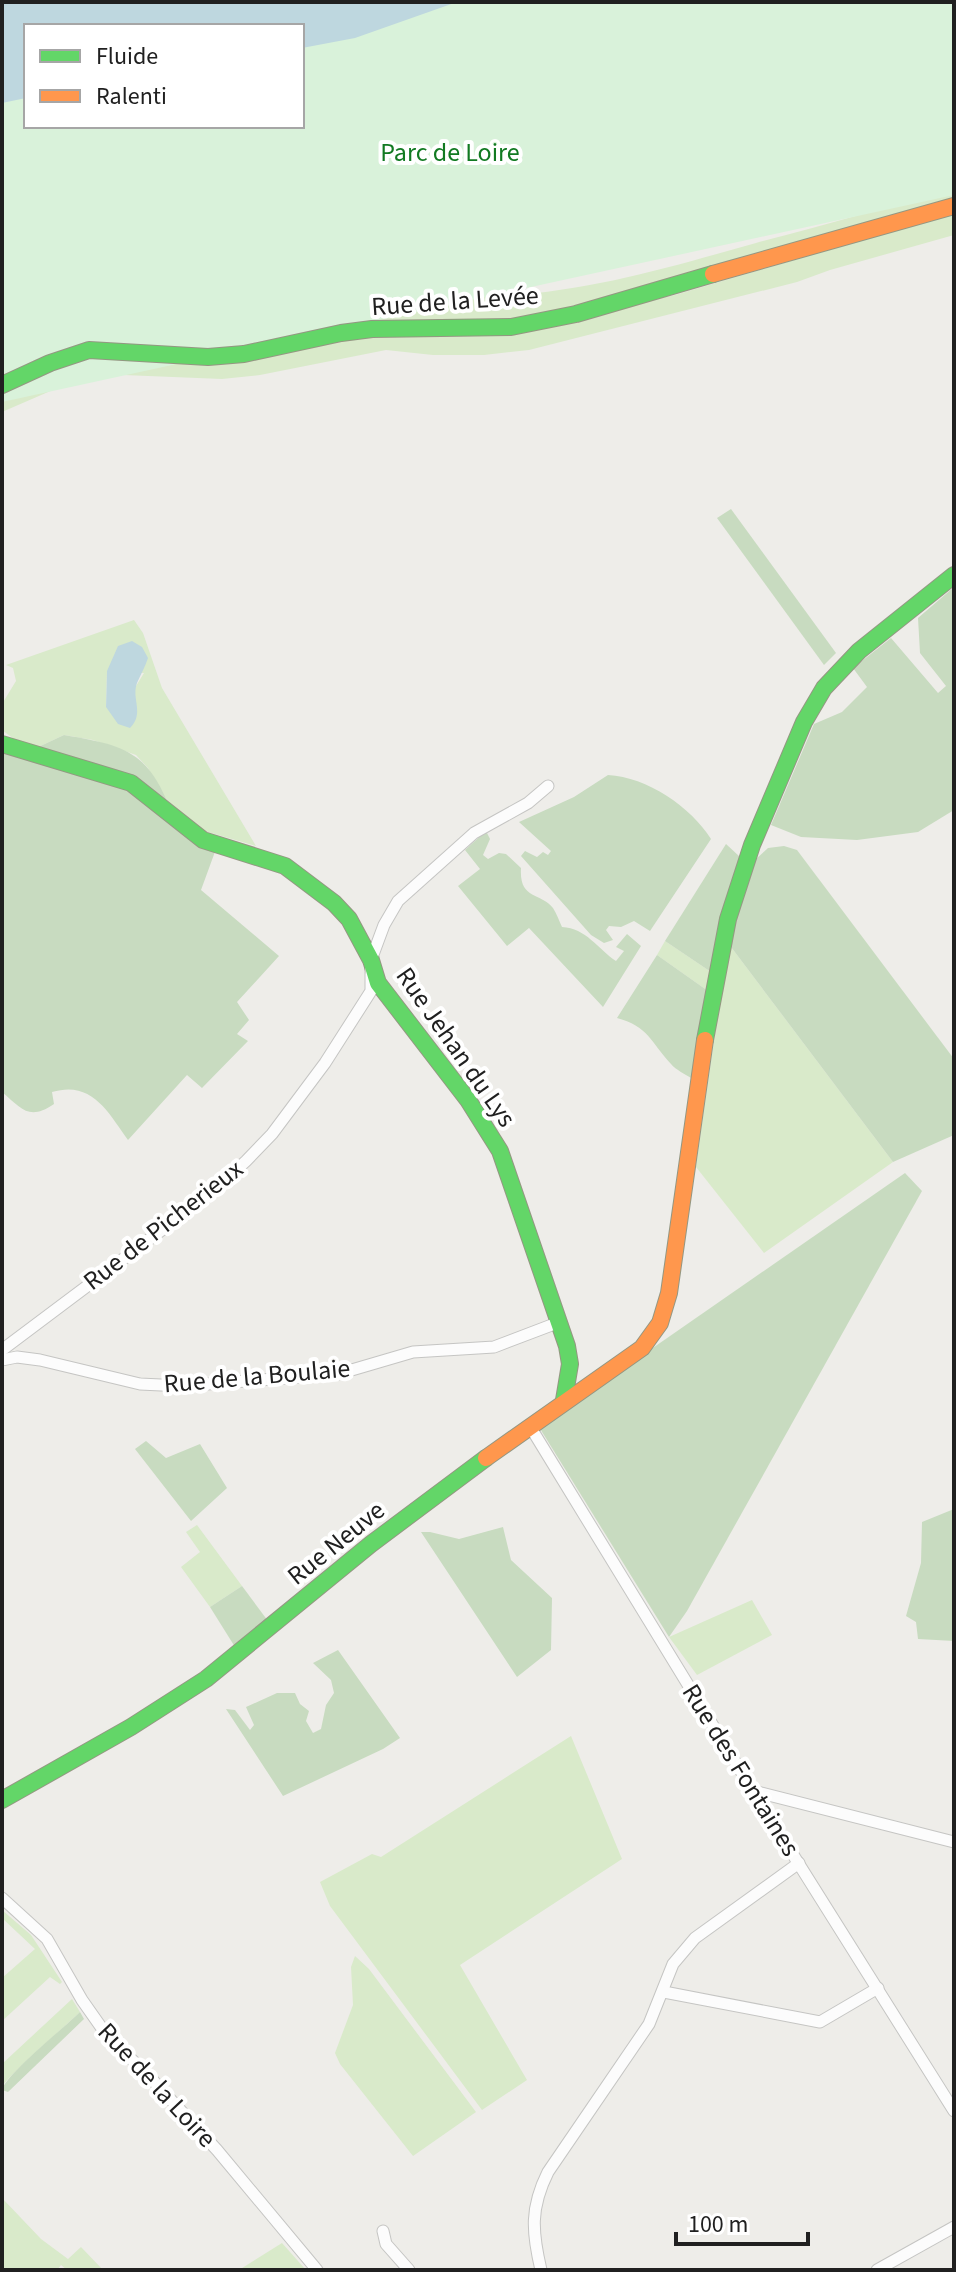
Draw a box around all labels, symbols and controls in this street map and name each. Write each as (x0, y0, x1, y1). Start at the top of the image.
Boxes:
legend (24, 24, 304, 128)
text: Fluide (96, 39, 158, 74)
text: Ralenti (96, 79, 167, 114)
park label: Parc de Loire (380, 134, 520, 171)
street label: Rue de la Levée (370, 277, 540, 325)
street label: Rue Jehan du Lys (387, 960, 525, 1135)
street label: Rue de Picherieux (75, 1151, 251, 1299)
street label: Rue de la Boulaie (162, 1349, 352, 1403)
street label: Rue Neuve (279, 1492, 393, 1594)
street label: Rue des Fontaines (673, 1677, 809, 1863)
street label: Rue de la Loire (89, 2014, 225, 2156)
scale bar (676, 2196, 808, 2246)
text: 100 m (688, 2207, 748, 2242)

